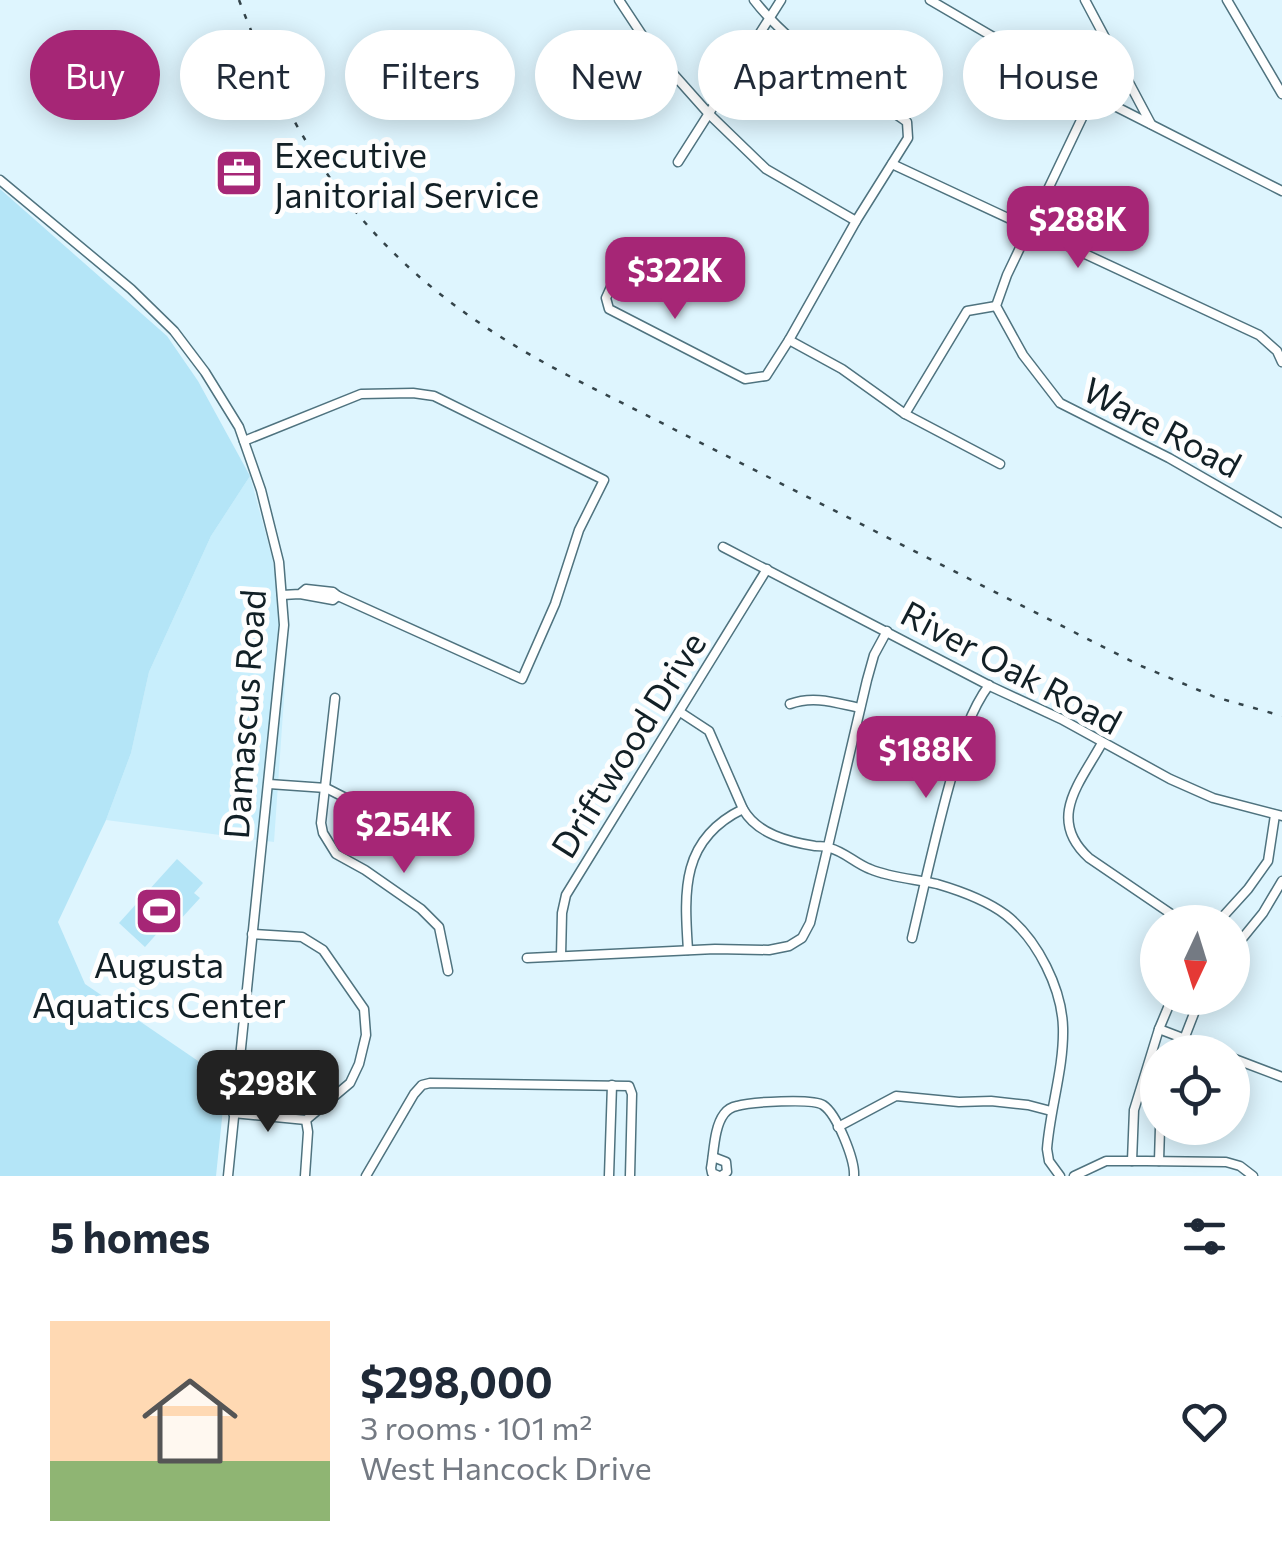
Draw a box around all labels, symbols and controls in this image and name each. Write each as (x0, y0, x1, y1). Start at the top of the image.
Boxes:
chip: Buy (30, 30, 160, 120)
chip: Rent (180, 30, 325, 120)
chip: Filters (345, 30, 515, 120)
chip: New (535, 30, 678, 120)
chip: Apartment (698, 30, 943, 120)
chip: House (963, 30, 1134, 120)
place label: Executive Janitorial Service (274, 132, 539, 215)
office icon: Executive Janitorial Service (213, 147, 265, 199)
pin: $288K (1008, 186, 1148, 271)
text: $288K (1029, 198, 1127, 238)
pin: $322K (605, 237, 745, 322)
text: $322K (627, 249, 723, 289)
street label: Ware Road (1077, 367, 1249, 485)
street label: Damascus Road (213, 588, 273, 840)
street label: River Oak Road (895, 590, 1129, 742)
street label: Driftwood Drive (541, 623, 713, 865)
pin: $188K (856, 716, 996, 801)
text: $188K (879, 728, 973, 768)
pin: $254K (334, 791, 474, 876)
text: $254K (355, 803, 453, 843)
sports icon: Augusta Aquatics Center (133, 885, 185, 937)
north arrow (1140, 905, 1250, 1015)
map controls (1140, 905, 1250, 1145)
place label: Augusta Aquatics Center (32, 942, 286, 1025)
button: locate (1140, 1035, 1250, 1145)
pin: $298K (198, 1050, 338, 1135)
text: $298K (219, 1062, 317, 1102)
icon: filters (1177, 1209, 1232, 1264)
text: 5 homes (50, 1210, 210, 1262)
text: $298,000 (360, 1355, 553, 1407)
icon: home (130, 1361, 250, 1481)
icon: heart (1177, 1394, 1232, 1449)
text: 3 rooms · 101 m² (360, 1407, 592, 1447)
text: West Hancock Drive (360, 1447, 652, 1487)

